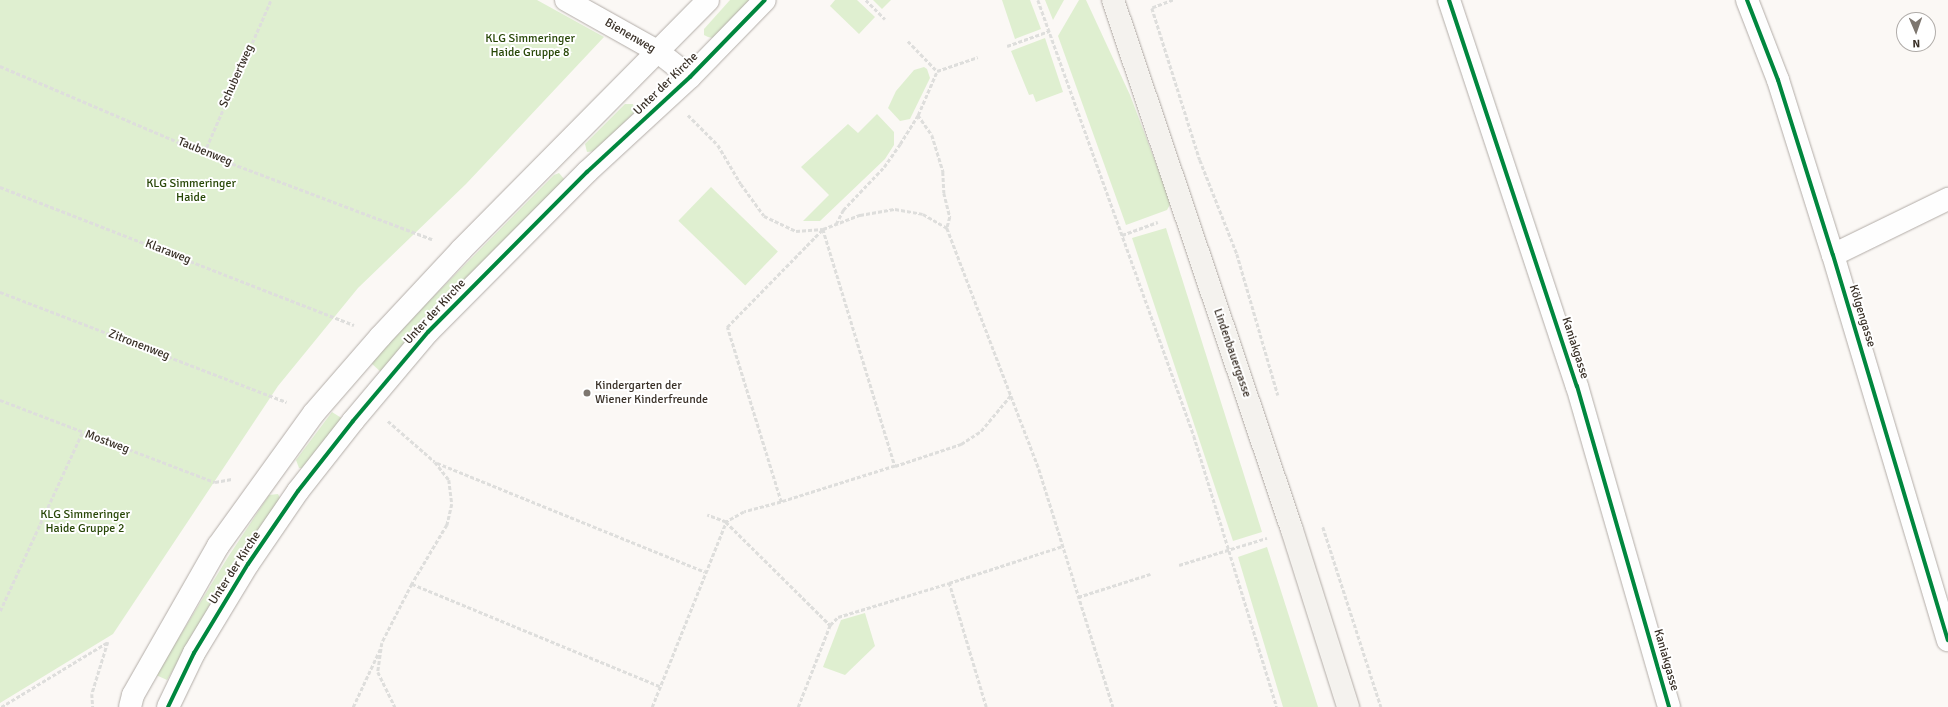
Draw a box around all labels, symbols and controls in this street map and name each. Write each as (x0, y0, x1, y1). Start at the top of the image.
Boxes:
north arrow (1896, 12, 1936, 52)
street label: Bienenweg (602, 16, 658, 56)
park label: KLG Simmeringer Haide Gruppe 8 (485, 32, 575, 60)
text: N (1912, 37, 1920, 50)
street label: Schubertweg (217, 42, 257, 110)
street label: Unter der Kirche (631, 50, 701, 118)
street label: Taubenweg (176, 135, 234, 169)
park label: KLG Simmeringer Haide (146, 177, 236, 205)
street label: Klaraweg (143, 237, 193, 267)
street label: Unter der Kirche (401, 276, 469, 348)
street label: Kölgengasse (1846, 283, 1878, 349)
street label: Lindenbauergasse (1210, 307, 1254, 399)
street label: Kaniakgasse (1558, 315, 1592, 381)
street label: Zitronenweg (106, 327, 172, 363)
place label: Kindergarten der Wiener Kinderfreunde (595, 379, 708, 407)
marker: Kindergarten der Wiener Kinderfreunde (582, 388, 592, 398)
street label: Mostweg (83, 427, 131, 457)
park label: KLG Simmeringer Haide Gruppe 2 (40, 508, 130, 536)
street label: Unter der Kirche (206, 529, 264, 607)
street label: Kaniakgasse (1650, 627, 1682, 693)

